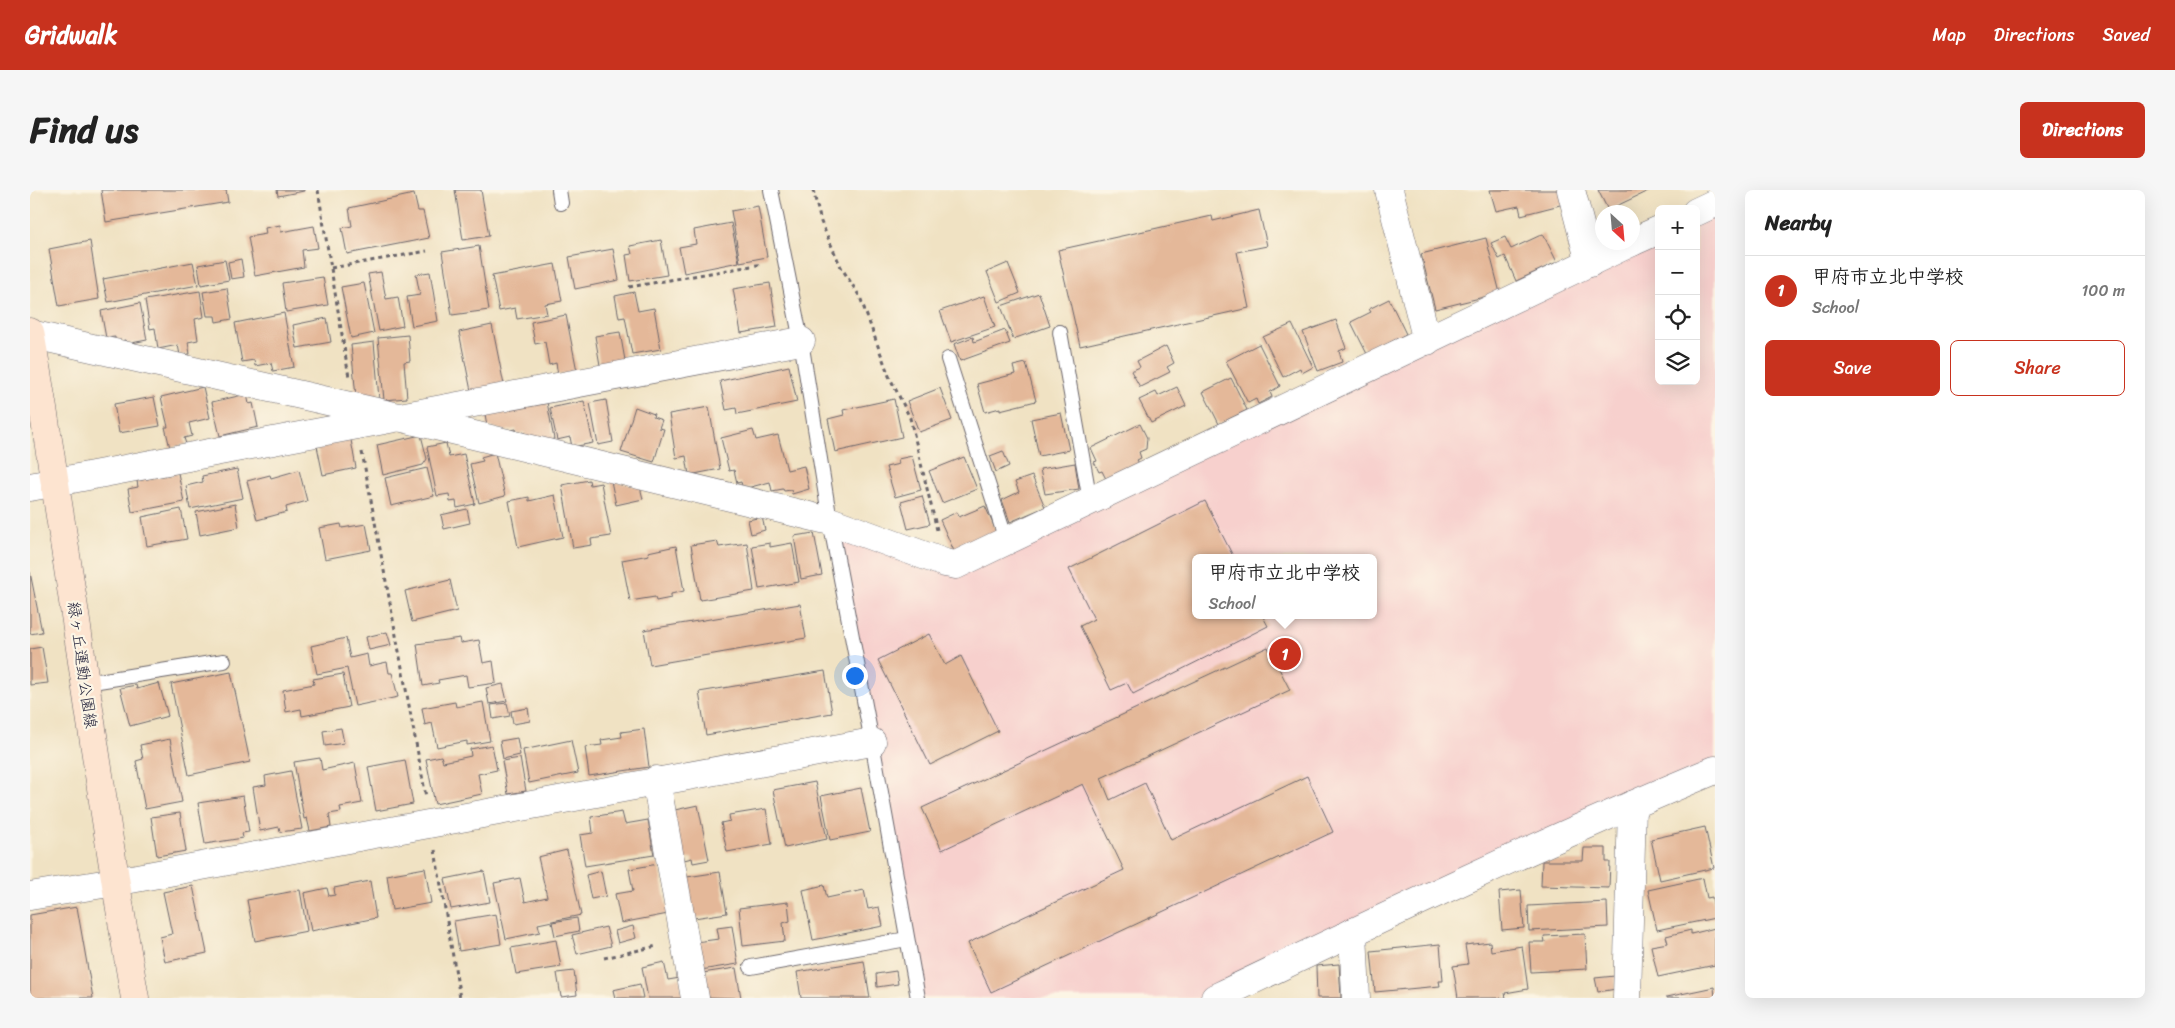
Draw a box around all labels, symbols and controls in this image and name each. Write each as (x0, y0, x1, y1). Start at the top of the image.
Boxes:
text: Gridwalk (25, 14, 117, 56)
text: Map (1933, 19, 1966, 51)
text: Directions (1994, 19, 2075, 51)
text: Saved (2103, 19, 2150, 51)
text: Find us (30, 99, 138, 161)
button: Directions (2020, 102, 2145, 158)
text: Nearby (1765, 204, 1831, 242)
north arrow (1595, 205, 1640, 250)
map controls (1655, 205, 1700, 385)
button: + (1655, 205, 1700, 250)
button: − (1655, 250, 1700, 295)
text: 甲府市立北中学校 (1812, 260, 1964, 293)
text: 1 (1778, 276, 1784, 305)
text: 100 m (2081, 276, 2125, 305)
text: School (1812, 293, 1859, 322)
button: locate (1655, 295, 1700, 340)
button: layers (1655, 340, 1700, 385)
button: Save (1765, 340, 1940, 396)
button: Share (1950, 340, 2125, 396)
popup (1192, 554, 1377, 619)
text: 甲府市立北中学校 (1208, 556, 1361, 589)
text: School (1208, 589, 1256, 618)
street label: 緑ヶ丘運動公園線 (59, 600, 106, 730)
pin: 1 (1269, 635, 1301, 673)
your location (842, 663, 868, 689)

